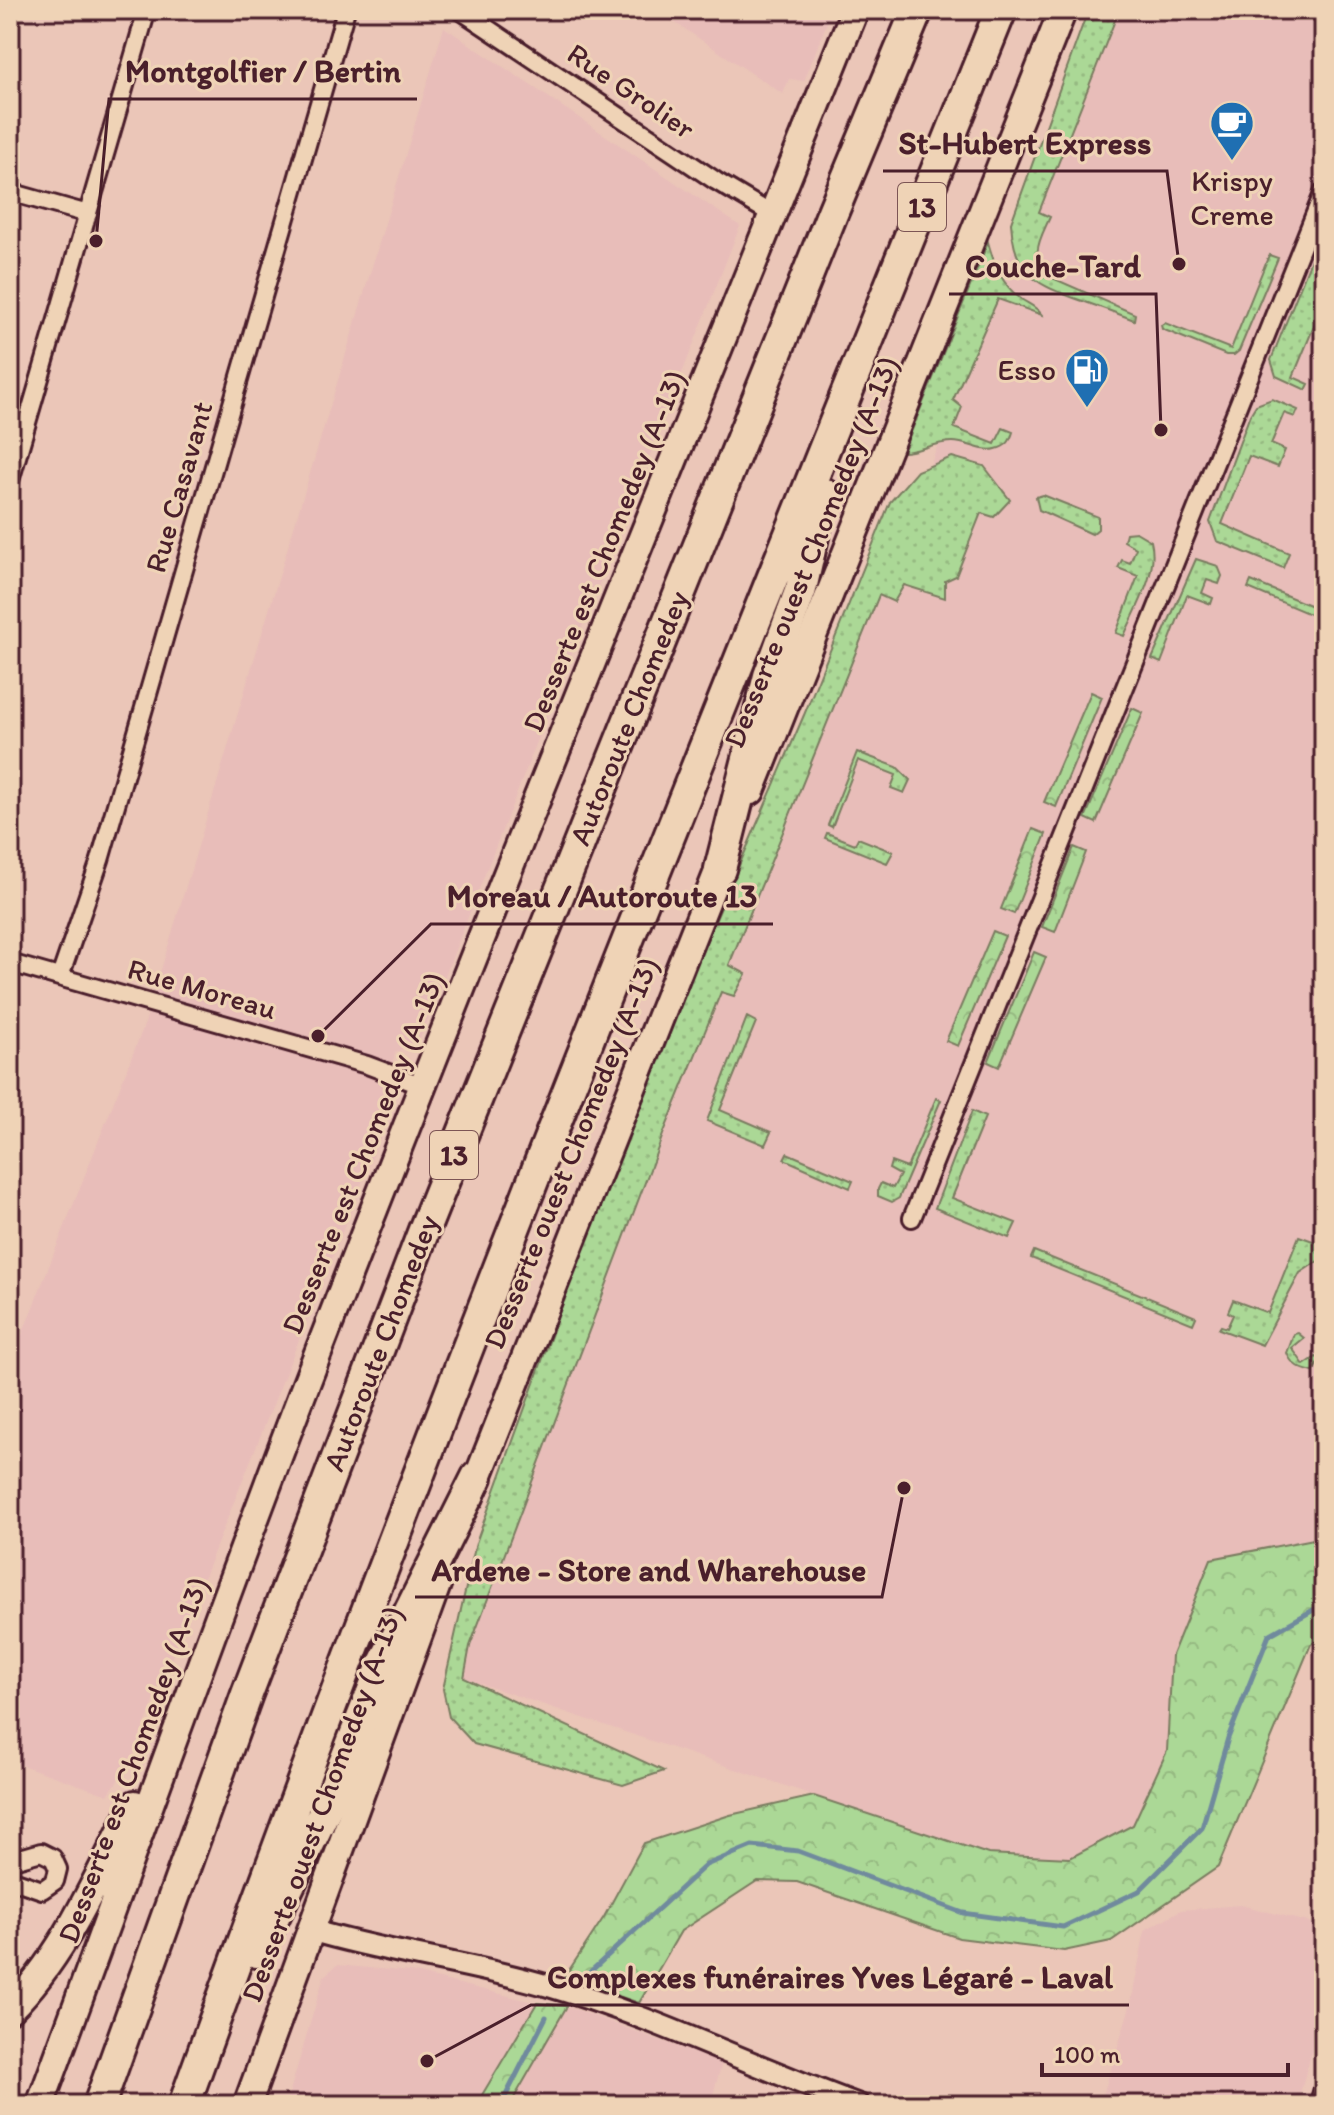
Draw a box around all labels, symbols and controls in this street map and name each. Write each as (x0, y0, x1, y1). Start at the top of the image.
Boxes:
street label: Rue Grolier (560, 34, 702, 147)
callout: Montgolfier / Bertin (109, 43, 417, 99)
text: Montgolfier / Bertin (125, 52, 402, 90)
cafe icon: Krispy Creme (1208, 99, 1256, 162)
callout: St-Hubert Express (883, 115, 1167, 171)
text: St-Hubert Express (899, 124, 1151, 162)
place label: Krispy Creme (1190, 162, 1274, 233)
road number: 13 (898, 183, 946, 231)
callout: Couche-Tard (949, 238, 1156, 294)
text: Couche-Tard (965, 247, 1141, 285)
fuel station icon: Esso (1063, 346, 1111, 409)
street label: Desserte ouest Chomedey (A-13) (715, 351, 906, 753)
place label: Esso (997, 351, 1056, 388)
street label: Desserte est Chomedey (A-13) (514, 364, 693, 737)
street label: Rue Casavant (136, 397, 221, 577)
street label: Autoroute Chomedey (561, 585, 696, 850)
callout: Moreau / Autoroute 13 (431, 868, 773, 924)
text: Moreau / Autoroute 13 (447, 877, 757, 915)
street label: Rue Moreau (124, 950, 281, 1027)
street label: Desserte ouest Chomedey (A-13) (475, 952, 666, 1354)
street label: Desserte est Chomedey (A-13) (273, 966, 452, 1339)
road number: 13 (430, 1131, 478, 1179)
street label: Autoroute Chomedey (315, 1210, 446, 1476)
callout: Ardene - Store and Wharehouse (415, 1541, 882, 1597)
text: Ardene - Store and Wharehouse (431, 1551, 866, 1589)
street label: Desserte est Chomedey (A-13) (49, 1572, 216, 1948)
street label: Desserte ouest Chomedey (A-13) (233, 1601, 411, 2007)
callout: Complexes funéraires Yves Légaré - Laval (531, 1949, 1129, 2005)
text: Complexes funéraires Yves Légaré - Laval (547, 1958, 1114, 1996)
scale bar (1042, 2027, 1288, 2077)
text: 100 m (1054, 2040, 1120, 2069)

